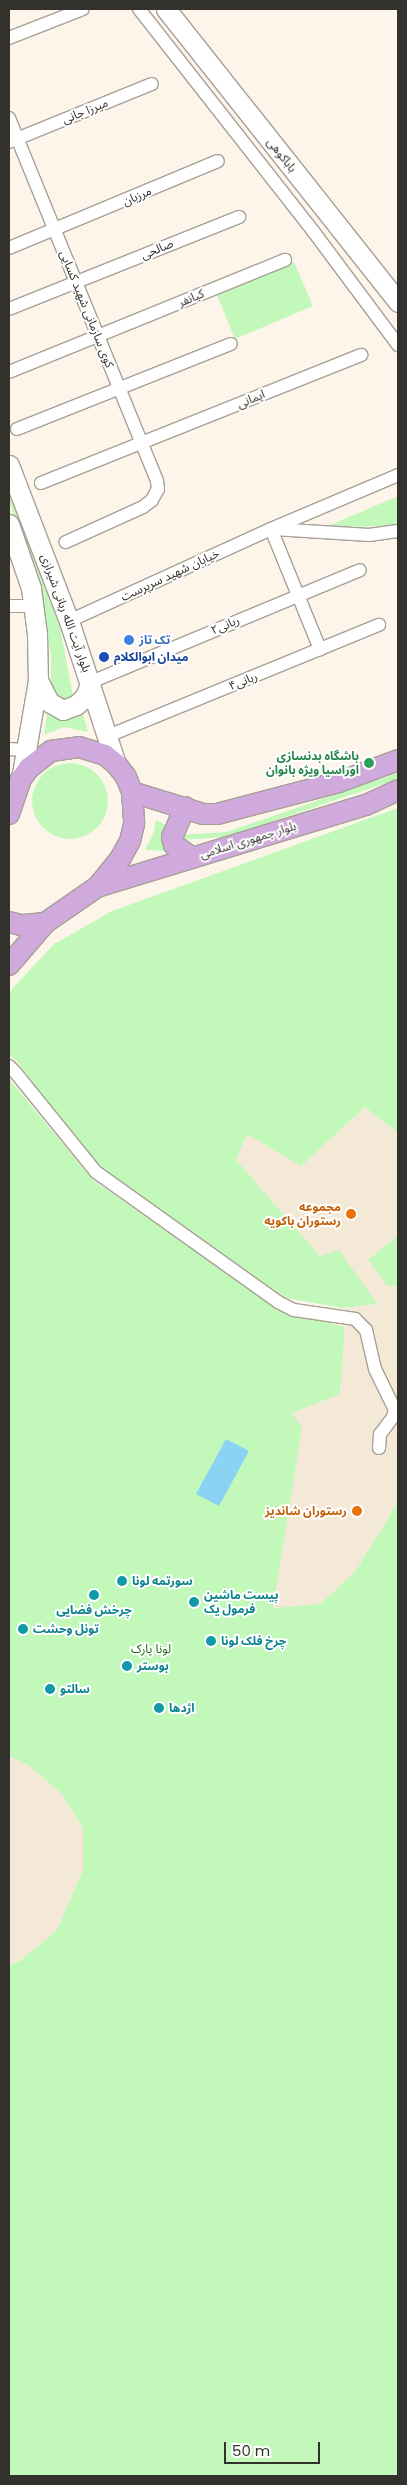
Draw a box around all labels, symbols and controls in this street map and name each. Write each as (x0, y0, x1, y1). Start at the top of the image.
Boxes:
street label: میرزا جانی (60, 95, 110, 127)
street label: باباکوهی (264, 135, 300, 175)
street label: مرزبان (120, 184, 154, 208)
street label: صالحی (139, 236, 175, 262)
street label: کوی سازمانی شهید کسایی (57, 248, 117, 370)
street label: کیانفر (176, 286, 206, 310)
street label: ایمانی (235, 387, 267, 411)
street label: خیابان شهید سرپرست (118, 546, 222, 604)
street label: بلوار آیت الله ربانی شیرازی (38, 552, 94, 674)
street label: ربانی۲ (209, 613, 241, 637)
place label: تک تاز (139, 633, 170, 647)
marker: تک تاز (123, 634, 135, 646)
place label: میدان ابوالکلام (114, 650, 189, 664)
marker: میدان ابوالکلام (98, 651, 110, 663)
street label: ربانی۴ (227, 669, 259, 693)
place label: باشگاه بدنسازی اوراسیا ویژه بانوان (266, 749, 359, 777)
marker: باشگاه بدنسازی اوراسیا ویژه بانوان (363, 757, 375, 769)
street label: بلوار جمهوری اسلامی (198, 818, 298, 862)
place label: مجموعه رستوران باکویه (264, 1200, 341, 1228)
marker: مجموعه رستوران باکویه (345, 1208, 357, 1220)
place label: رستوران شاندیز (265, 1504, 347, 1518)
marker: رستوران شاندیز (351, 1505, 363, 1517)
place label: سورتمه لونا (132, 1574, 193, 1588)
marker: سورتمه لونا (116, 1575, 128, 1587)
place label: پیست ماشین فرمول یک (204, 1588, 278, 1616)
marker: چرخش فضایی (88, 1589, 100, 1601)
marker: پیست ماشین فرمول یک (188, 1596, 200, 1608)
place label: چرخش فضایی (56, 1603, 132, 1617)
place label: تونل وحشت (33, 1622, 99, 1636)
marker: تونل وحشت (17, 1623, 29, 1635)
place label: چرخ فلک لونا (221, 1634, 286, 1648)
marker: چرخ فلک لونا (205, 1635, 217, 1647)
park label: لونا پارک (131, 1642, 171, 1656)
place label: بوستر (137, 1659, 169, 1673)
marker: بوستر (121, 1660, 133, 1672)
place label: سالتو (60, 1682, 90, 1696)
marker: سالتو (44, 1683, 56, 1695)
place label: اژدها (169, 1701, 195, 1715)
marker: اژدها (153, 1702, 165, 1714)
scale bar (227, 2432, 323, 2464)
text: 50 m (232, 2440, 270, 2461)

